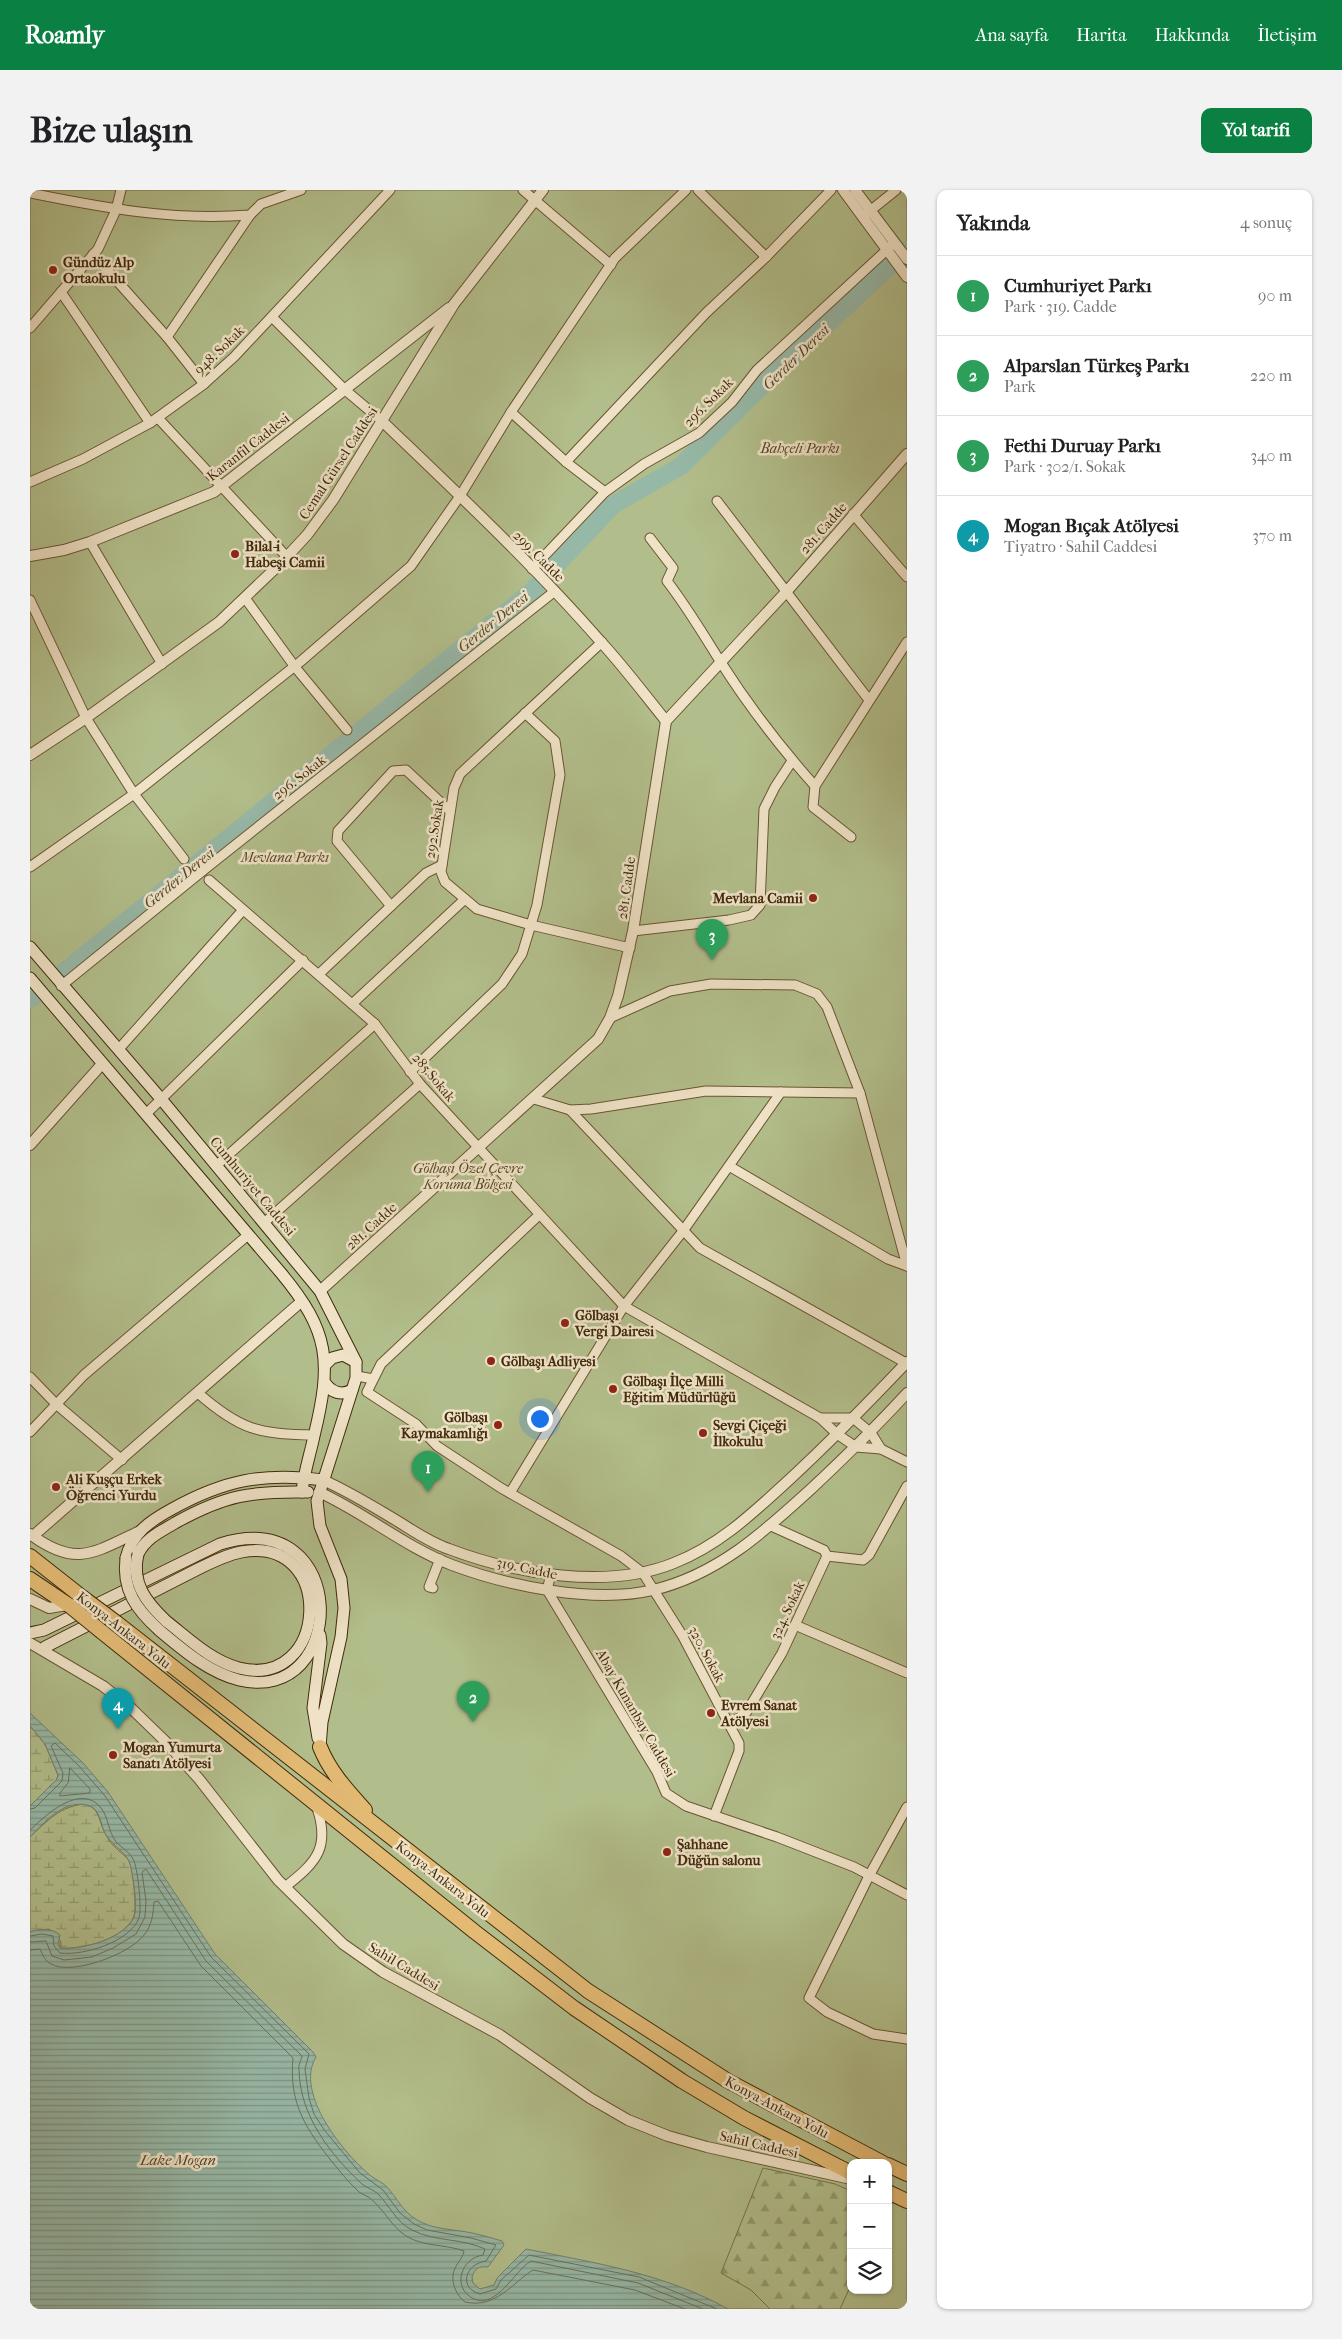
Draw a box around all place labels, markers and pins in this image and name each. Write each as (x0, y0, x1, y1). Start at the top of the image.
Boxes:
place label: Gündüz Alp Ortaokulu (63, 254, 135, 287)
marker: Gündüz Alp Ortaokulu (47, 264, 59, 276)
place label: Bilal-i Habeşi Camii (245, 538, 326, 572)
marker: Bilal-i Habeşi Camii (229, 548, 241, 560)
place label: Mevlana Camii (712, 890, 804, 907)
marker: Mevlana Camii (807, 892, 819, 904)
pin: 3 (696, 919, 728, 960)
place label: Gölbaşı Vergi Dairesi (574, 1307, 655, 1340)
marker: Gölbaşı Vergi Dairesi (559, 1317, 571, 1329)
place label: Gölbaşı Adliyesi (501, 1353, 597, 1371)
marker: Gölbaşı Adliyesi (485, 1355, 497, 1367)
place label: Gölbaşı İlçe Milli Eğitim Müdürlüğü (623, 1372, 736, 1406)
marker: Gölbaşı İlçe Milli Eğitim Müdürlüğü (607, 1383, 619, 1395)
place label: Gölbaşı Kaymakamlığı (401, 1409, 489, 1442)
place label: Sevgi Çiçeği İlkokulu (713, 1417, 788, 1450)
marker: Gölbaşı Kaymakamlığı (492, 1419, 504, 1431)
marker: Sevgi Çiçeği İlkokulu (697, 1427, 709, 1439)
pin: 1 (412, 1451, 444, 1492)
place label: Ali Kuşçu Erkek Öğrenci Yurdu (65, 1471, 162, 1504)
marker: Ali Kuşçu Erkek Öğrenci Yurdu (50, 1481, 62, 1493)
pin: 2 (457, 1681, 489, 1722)
pin: 4 (102, 1688, 134, 1729)
place label: Evrem Sanat Atölyesi (720, 1697, 798, 1730)
marker: Evrem Sanat Atölyesi (705, 1707, 717, 1719)
place label: Mogan Yumurta Sanatı Atölyesi (122, 1739, 222, 1772)
marker: Mogan Yumurta Sanatı Atölyesi (107, 1749, 119, 1761)
place label: Şahhane Düğün salonu (677, 1836, 761, 1869)
marker: Şahhane Düğün salonu (661, 1846, 673, 1858)

